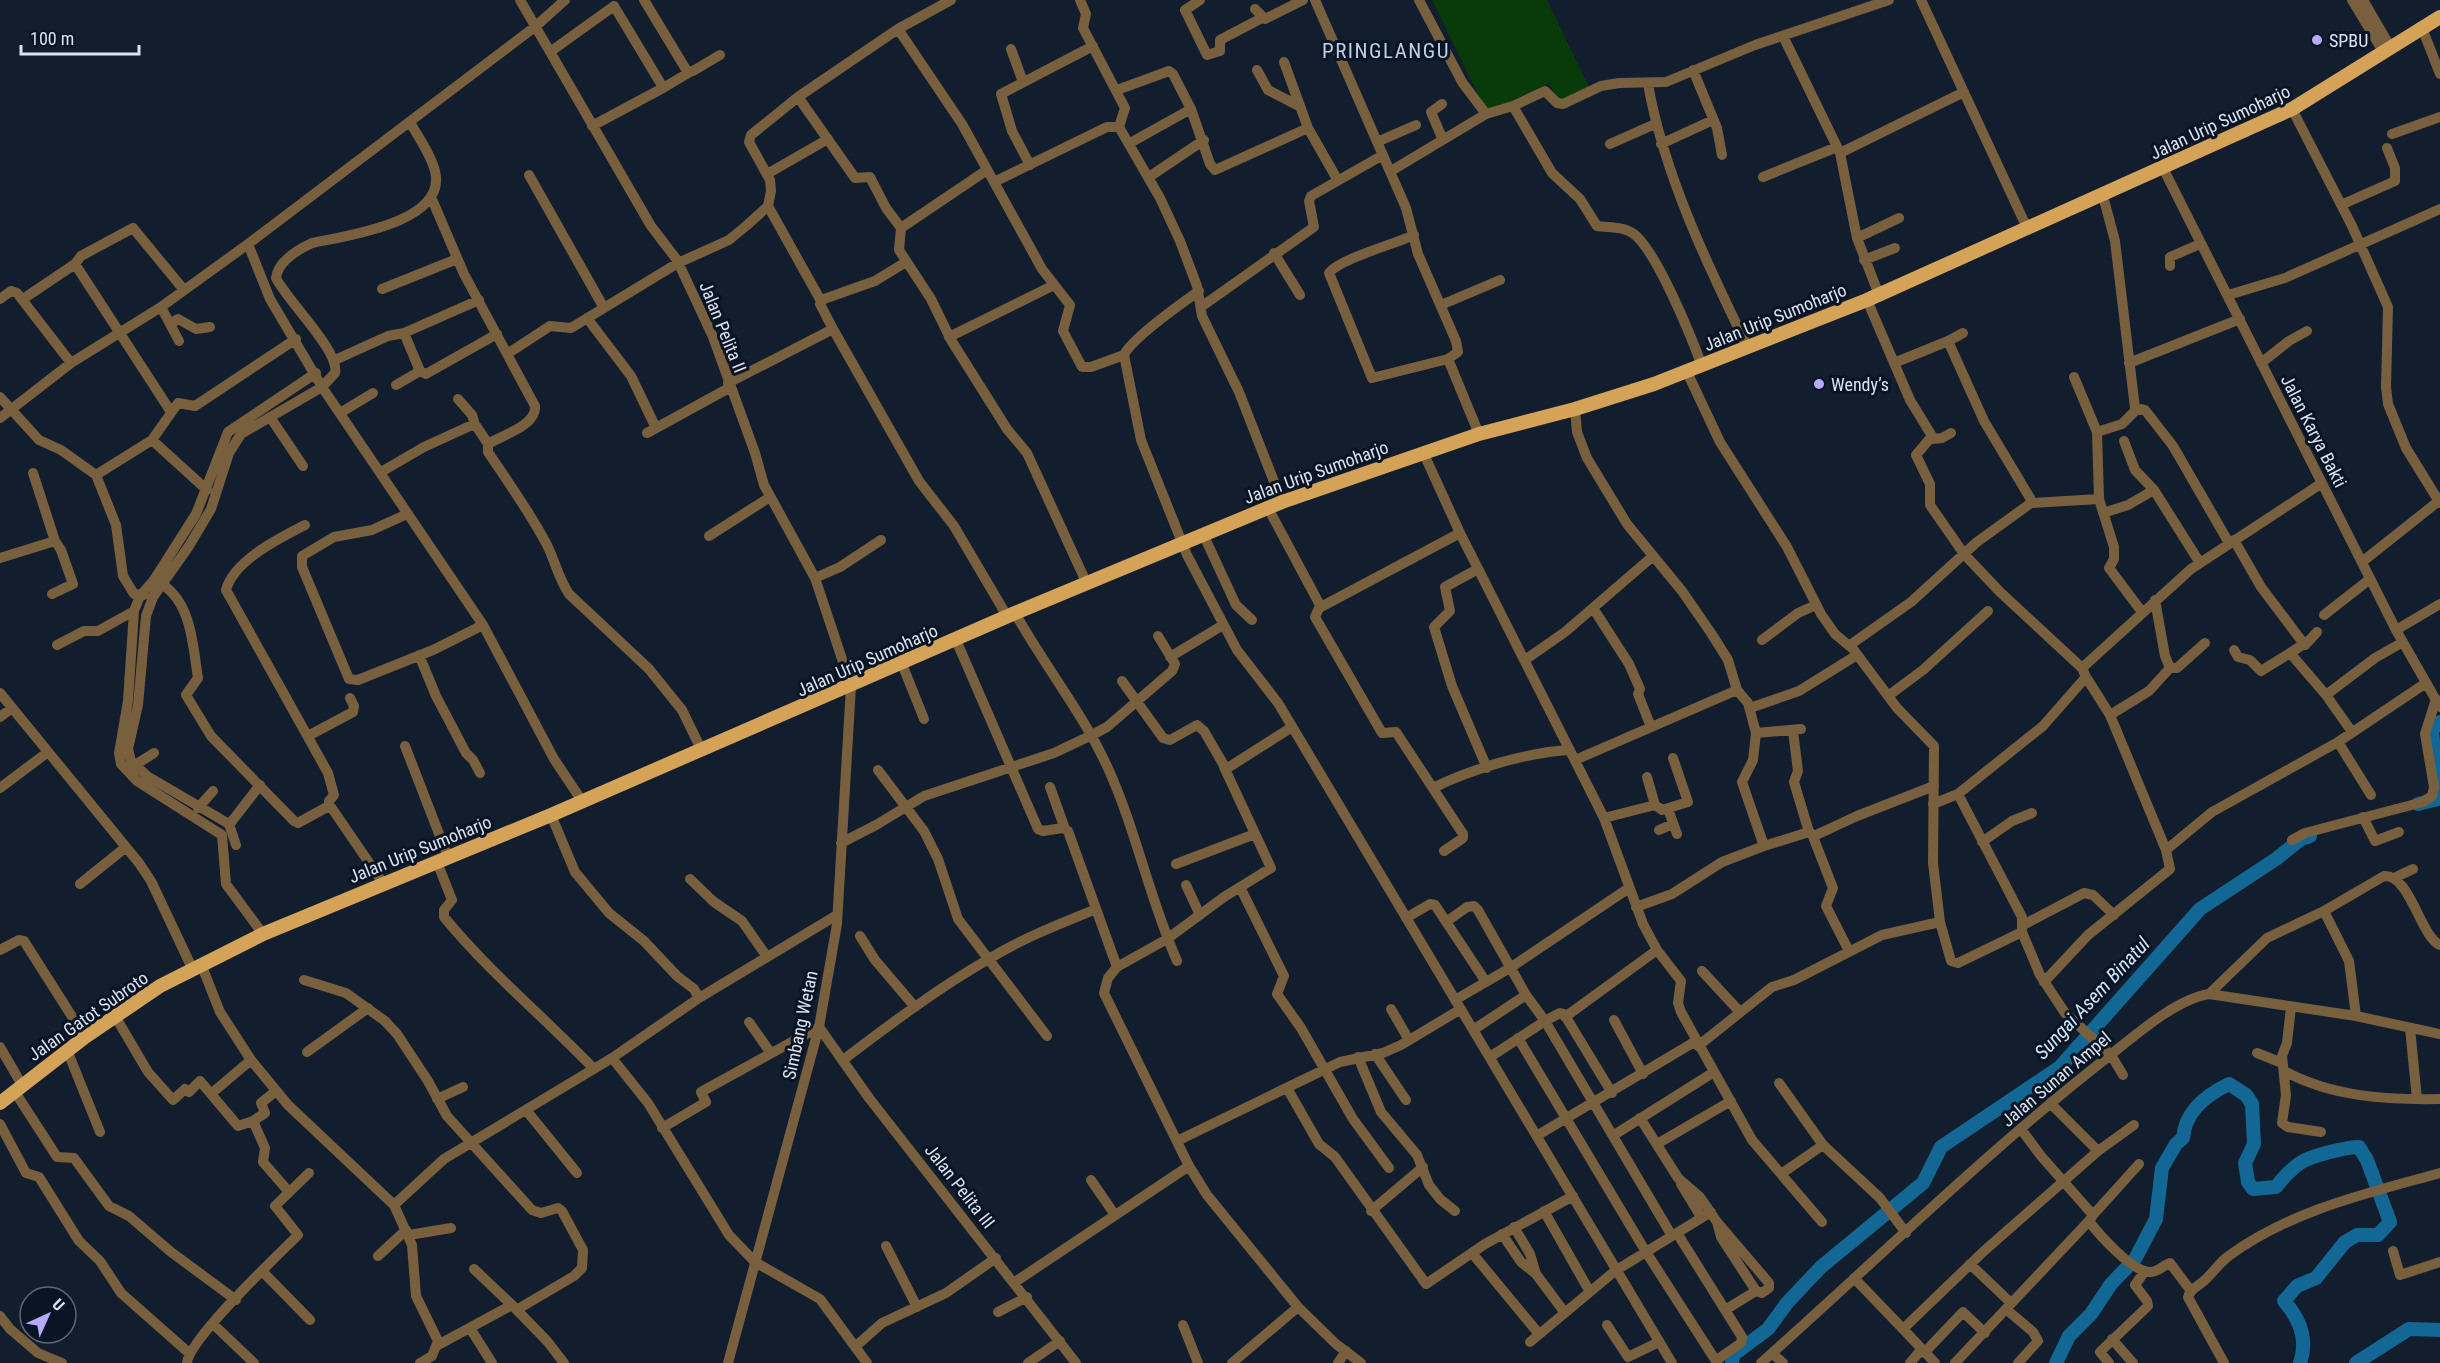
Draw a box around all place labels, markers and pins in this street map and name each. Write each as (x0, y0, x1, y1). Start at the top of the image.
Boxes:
place label: SPBU (2329, 30, 2368, 51)
marker: SPBU (2310, 33, 2324, 47)
place label: Wendy’s (1831, 374, 1889, 395)
marker: Wendy’s (1812, 377, 1826, 391)

